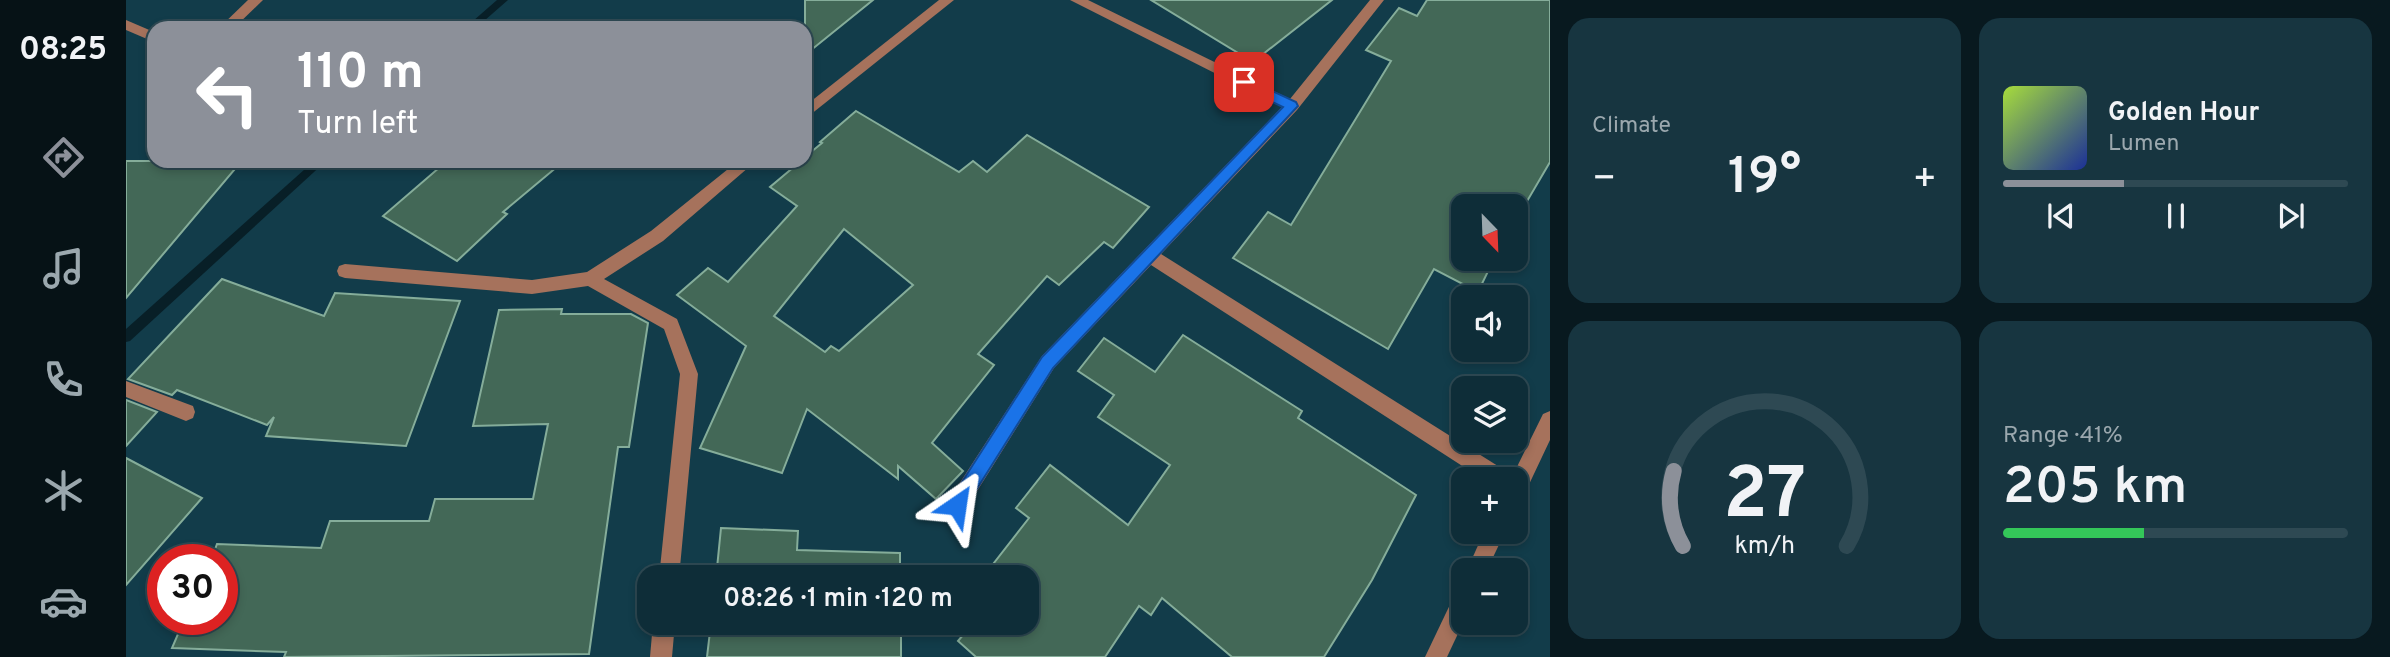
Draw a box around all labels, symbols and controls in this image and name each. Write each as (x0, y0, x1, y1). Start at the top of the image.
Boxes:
text: 08:25 (19, 31, 107, 71)
text: 110 m (297, 44, 424, 106)
icon: left (182, 49, 273, 140)
pin (1214, 52, 1274, 112)
icon: arrive (1225, 63, 1263, 101)
text: Golden Hour (2108, 97, 2259, 130)
text: Turn left (297, 105, 418, 145)
text: Climate (1592, 112, 1671, 141)
text: Lumen (2108, 130, 2179, 159)
icon: directions (39, 133, 88, 182)
text: 19° (1728, 146, 1801, 212)
text: − (1592, 156, 1617, 205)
text: + (1912, 156, 1937, 205)
north arrow (1451, 194, 1528, 271)
map controls (1451, 194, 1528, 635)
icon: previous (2042, 197, 2080, 235)
icon: pause (2157, 197, 2195, 235)
icon: next (2272, 197, 2310, 235)
icon: music (39, 244, 88, 293)
button: sound (1451, 285, 1528, 362)
icon: phone (39, 355, 88, 404)
button: layers (1451, 376, 1528, 453)
text: Range · 41% (2003, 422, 2123, 451)
text: 27 (1723, 452, 1806, 544)
text: 205 km (2003, 456, 2187, 522)
icon: climate (39, 466, 88, 515)
button: + (1451, 467, 1528, 544)
position arrow (920, 468, 994, 542)
text: km/h (1734, 531, 1795, 563)
speed limit sign: 30 (147, 544, 238, 635)
button: − (1451, 558, 1528, 635)
icon: car (39, 577, 88, 626)
text: 08:26 · 1 min · 120 m (723, 583, 953, 616)

